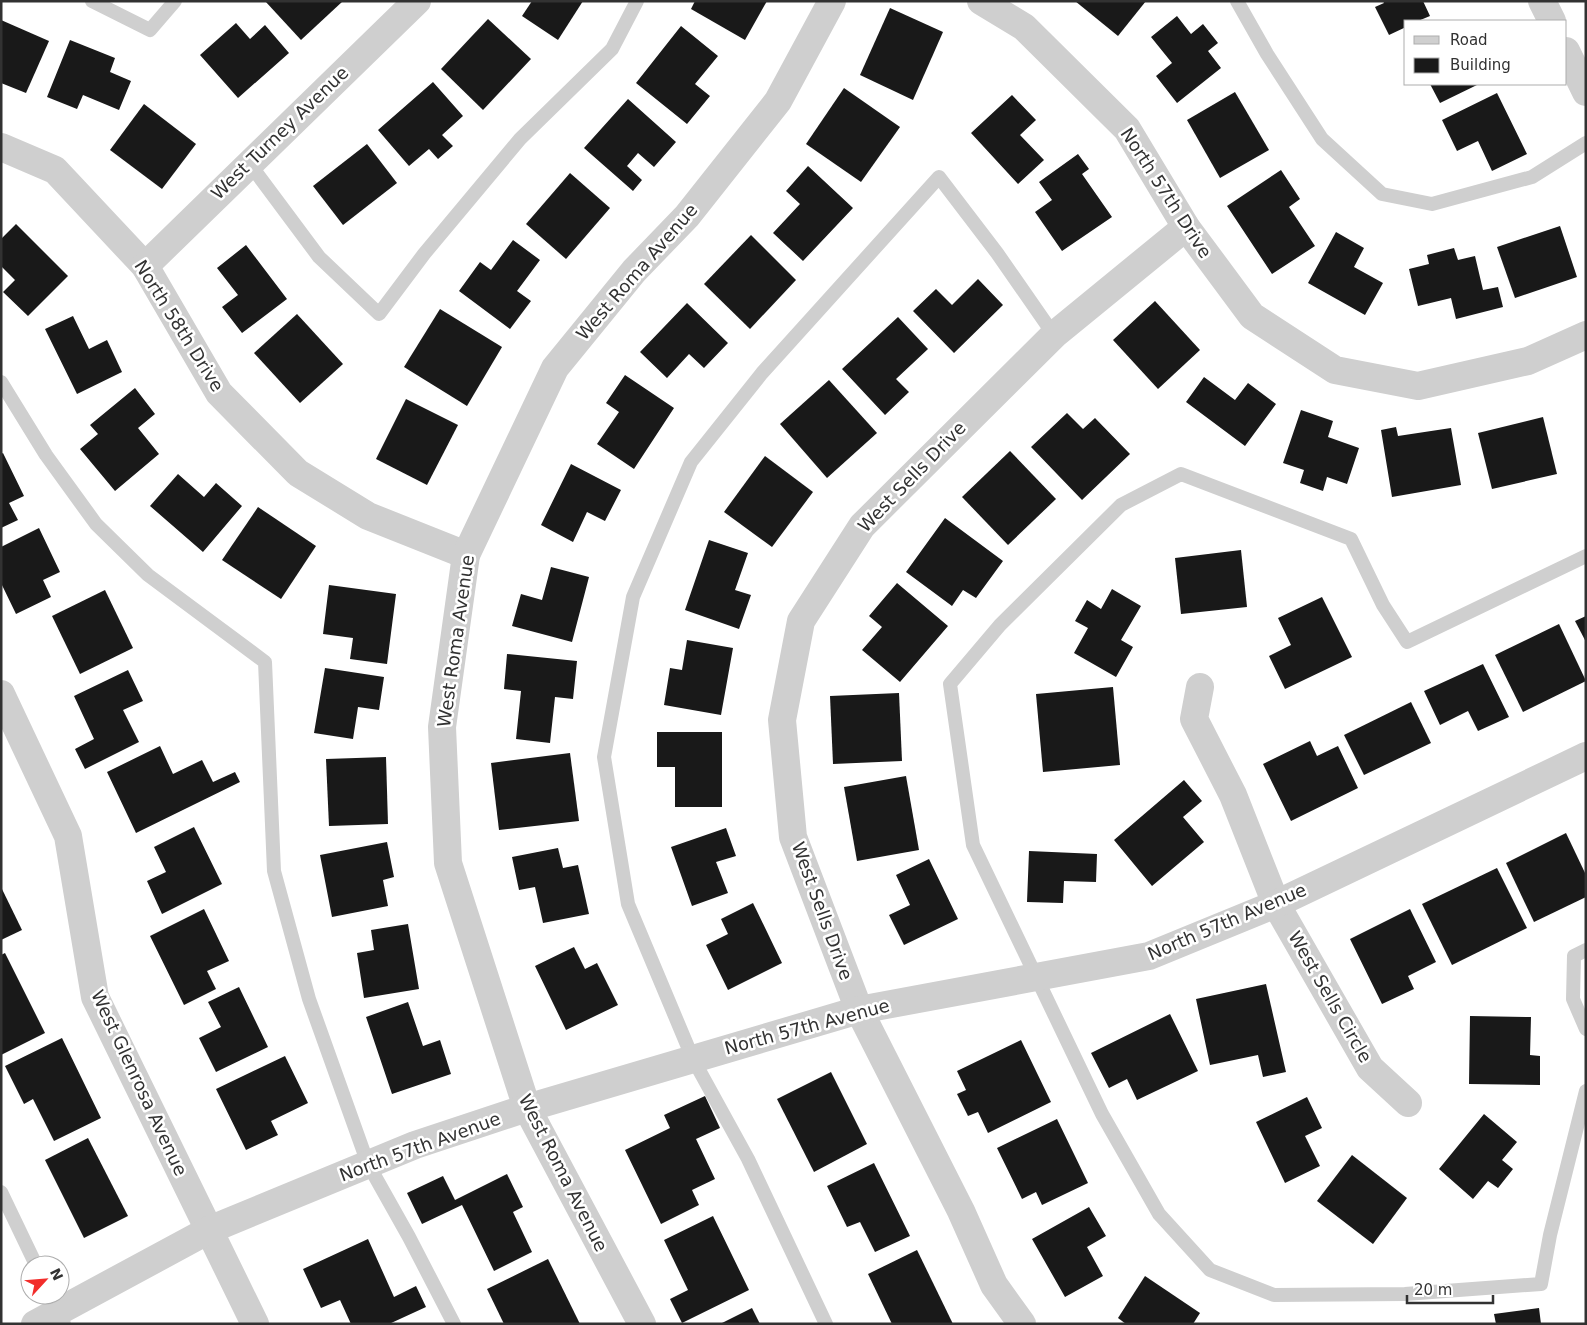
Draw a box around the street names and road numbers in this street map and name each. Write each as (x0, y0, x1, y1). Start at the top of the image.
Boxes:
street label: West Turney Avenue (207, 62, 353, 204)
street label: North 57th Drive (1116, 124, 1216, 262)
street label: West Roma Avenue (572, 199, 702, 344)
street label: North 58th Drive (130, 256, 228, 395)
street label: West Sells Drive (854, 417, 970, 536)
street label: West Roma Avenue (433, 553, 478, 728)
street label: West Sells Drive (788, 839, 857, 983)
street label: North 57th Avenue (1144, 879, 1309, 964)
street label: West Sells Circle (1284, 927, 1377, 1066)
street label: West Glenrosa Avenue (87, 987, 192, 1179)
street label: North 57th Avenue (722, 994, 892, 1059)
street label: West Roma Avenue (515, 1091, 612, 1255)
street label: North 57th Avenue (336, 1108, 503, 1185)

